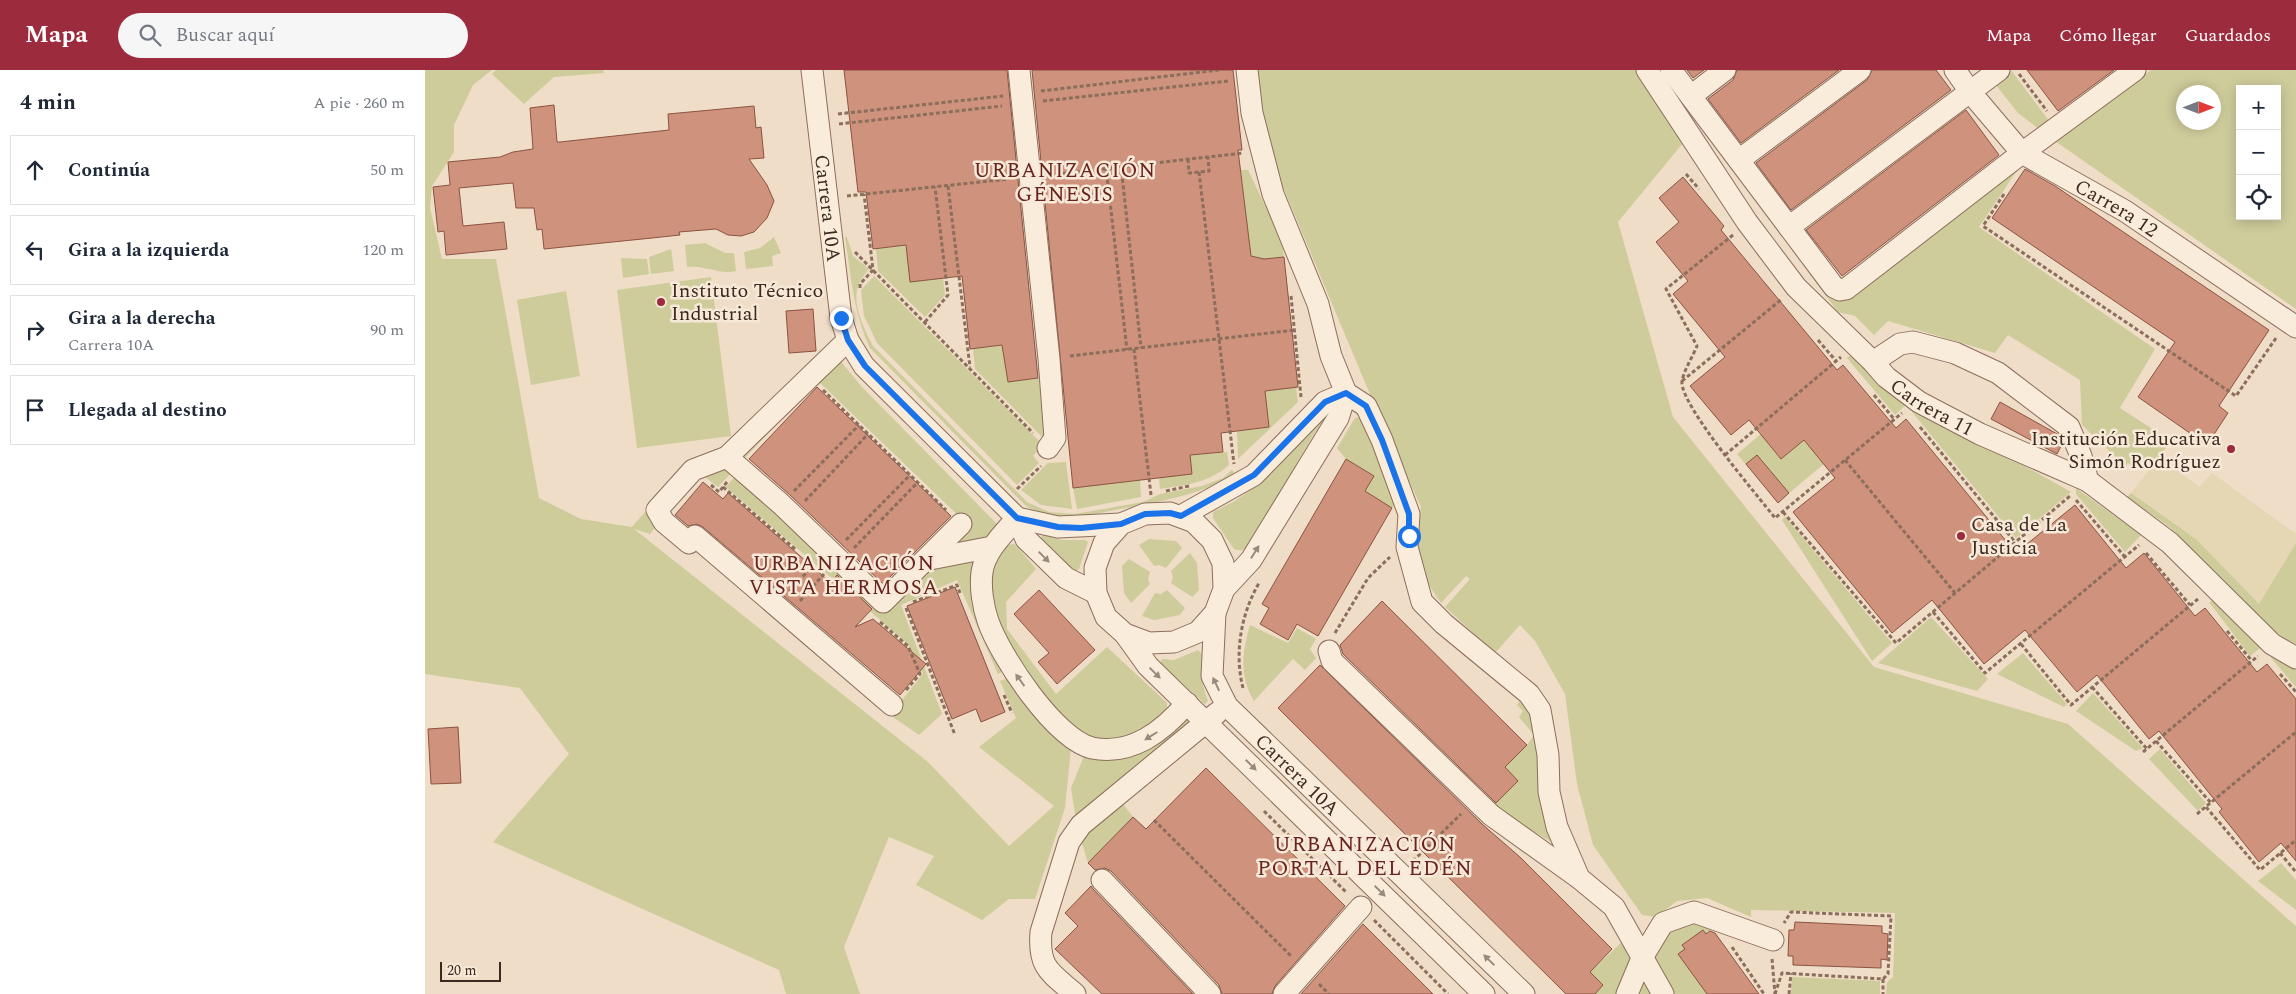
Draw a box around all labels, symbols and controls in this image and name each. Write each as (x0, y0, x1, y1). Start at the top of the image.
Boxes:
search box (118, 13, 468, 58)
text: Mapa (25, 17, 88, 53)
icon: search (136, 21, 164, 49)
text: Buscar aquí (176, 21, 274, 50)
text: Mapa (1986, 22, 2031, 49)
text: Cómo llegar (2059, 22, 2157, 49)
text: Guardados (2185, 22, 2271, 49)
north arrow (2176, 85, 2221, 130)
map controls (2236, 85, 2281, 220)
button: + (2236, 85, 2281, 130)
text: 4 min (20, 87, 76, 119)
text: A pie · 260 m (313, 91, 405, 115)
button: − (2236, 130, 2281, 175)
street label: Carrera 10A (806, 153, 848, 263)
district label: URBANIZACIÓN GÉNESIS (974, 155, 1156, 211)
icon: ahead (21, 156, 49, 184)
text: Continúa (68, 156, 150, 185)
text: 50 m (370, 158, 404, 182)
street label: Carrera 12 (2069, 172, 2164, 245)
button: locate (2236, 175, 2281, 220)
icon: left (21, 236, 49, 264)
text: Gira a la izquierda (68, 236, 229, 265)
text: 120 m (362, 238, 404, 262)
place label: Instituto Técnico Industrial (671, 276, 823, 329)
marker: Instituto Técnico Industrial (655, 296, 667, 308)
text: Gira a la derecha (68, 304, 215, 333)
route end (830, 307, 853, 330)
icon: right (21, 316, 49, 344)
text: 90 m (370, 318, 404, 342)
text: Carrera 10A (68, 333, 154, 357)
street label: Carrera 11 (1883, 371, 1979, 444)
icon: arrive (21, 396, 49, 424)
text: Llegada al destino (68, 396, 227, 425)
place label: Institución Educativa Simón Rodríguez (2031, 424, 2221, 477)
marker: Institución Educativa Simón Rodríguez (2225, 443, 2237, 455)
place label: Casa de La Justicia (1971, 510, 2067, 563)
route start (1398, 525, 1421, 548)
marker: Casa de La Justicia (1955, 530, 1967, 542)
one-way arrow (1251, 545, 1260, 558)
district label: URBANIZACIÓN VISTA HERMOSA (749, 548, 939, 604)
one-way arrow (1038, 551, 1050, 563)
one-way arrow (1149, 666, 1161, 678)
one-way arrow (1015, 674, 1026, 687)
one-way arrow (1212, 677, 1220, 691)
street label: Carrera 10A (1248, 727, 1346, 824)
one-way arrow (1145, 731, 1158, 740)
one-way arrow (1245, 759, 1257, 771)
district label: URBANIZACIÓN PORTAL DEL EDÉN (1257, 829, 1473, 885)
one-way arrow (1373, 885, 1385, 897)
one-way arrow (1483, 954, 1495, 966)
scale bar (440, 959, 501, 982)
text: 20 m (447, 960, 477, 981)

